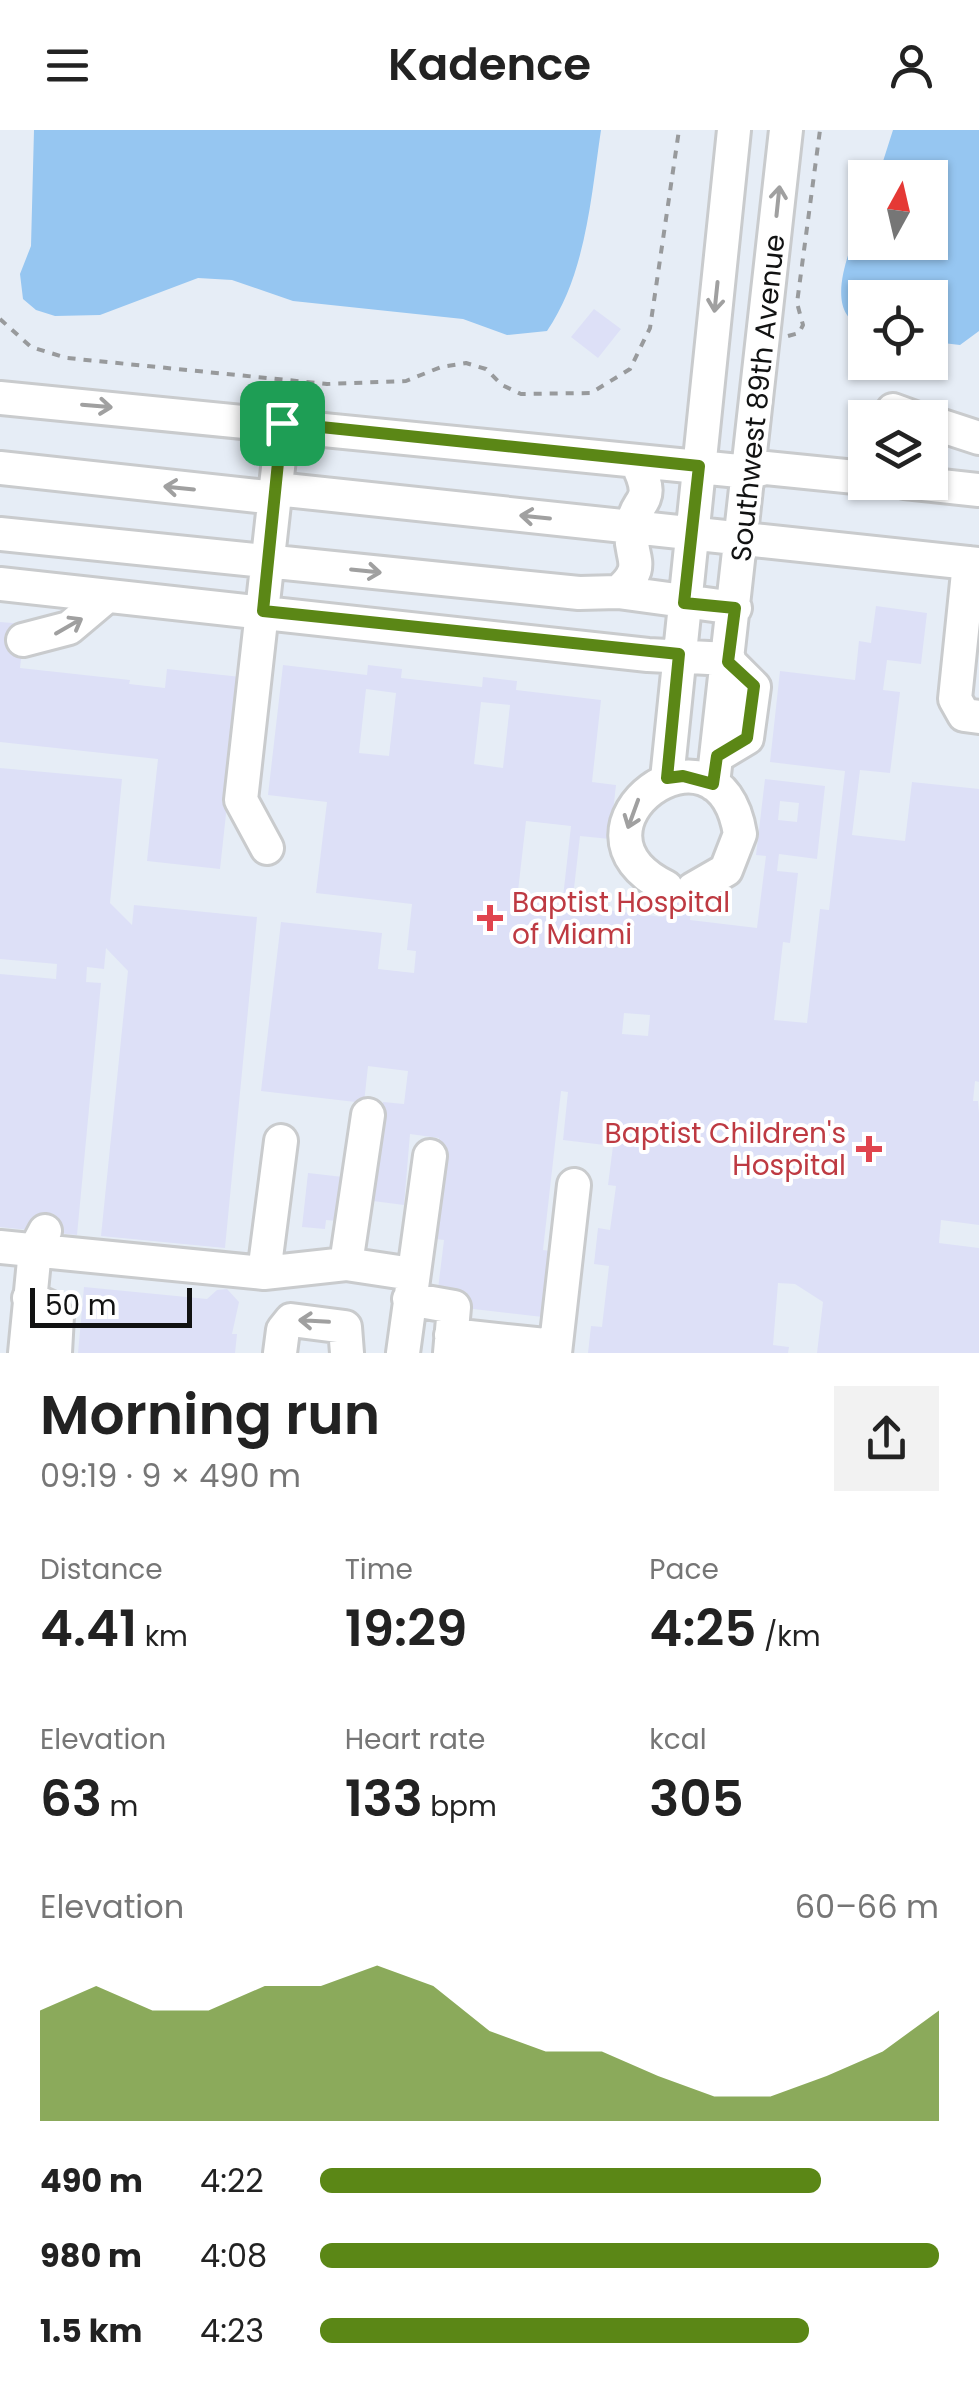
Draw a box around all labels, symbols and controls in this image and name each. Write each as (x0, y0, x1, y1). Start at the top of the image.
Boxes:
text: Kadence (388, 33, 591, 96)
icon: menu (40, 38, 95, 93)
icon: person (884, 38, 939, 93)
north arrow (848, 160, 948, 260)
map controls (848, 160, 948, 500)
one-way arrow (769, 185, 788, 217)
street label: Southwest 89th Avenue (721, 232, 795, 564)
one-way arrow (706, 280, 725, 312)
button: locate (848, 280, 948, 380)
pin (240, 381, 325, 466)
icon: arrive (255, 396, 310, 451)
one-way arrow (81, 397, 113, 416)
button: layers (848, 400, 948, 500)
one-way arrow (163, 478, 195, 497)
one-way arrow (519, 507, 551, 526)
one-way arrow (350, 562, 382, 581)
one-way arrow (54, 615, 83, 635)
one-way arrow (622, 798, 640, 829)
place label: Baptist Hospital of Miami (512, 883, 730, 954)
marker: Baptist Hospital of Miami (477, 905, 503, 931)
place label: Baptist Children's Hospital (605, 1114, 846, 1185)
marker: Baptist Children's Hospital (856, 1136, 882, 1162)
scale bar (30, 1283, 192, 1328)
text: 50 m (45, 1286, 116, 1325)
one-way arrow (298, 1312, 330, 1331)
text: Morning run (40, 1376, 380, 1453)
button: share (834, 1386, 939, 1491)
text: 09:19 · 9 × 490 m (40, 1453, 301, 1498)
text: Distance (40, 1550, 163, 1589)
text: Time (345, 1550, 413, 1589)
text: Pace (649, 1550, 719, 1589)
text: 4.41 (40, 1593, 137, 1664)
text: 19:29 (345, 1593, 467, 1664)
text: 4:25 (649, 1593, 756, 1664)
text: km (137, 1617, 188, 1656)
text: /km (756, 1617, 821, 1656)
text: Elevation (40, 1720, 166, 1759)
text: Heart rate (345, 1720, 485, 1759)
text: kcal (649, 1720, 707, 1759)
text: 63 (40, 1763, 102, 1834)
text: 133 (345, 1763, 423, 1834)
text: 305 (649, 1763, 744, 1834)
text: m (102, 1787, 138, 1826)
text: bpm (423, 1787, 497, 1826)
text: Elevation (40, 1884, 184, 1929)
text: 60–66 m (795, 1884, 939, 1929)
text: 490 m (40, 2158, 143, 2203)
text: 4:22 (200, 2158, 264, 2203)
text: 980 m (40, 2233, 142, 2278)
text: 4:08 (200, 2233, 267, 2278)
text: 1.5 km (40, 2308, 142, 2353)
text: 4:23 (200, 2308, 264, 2353)

